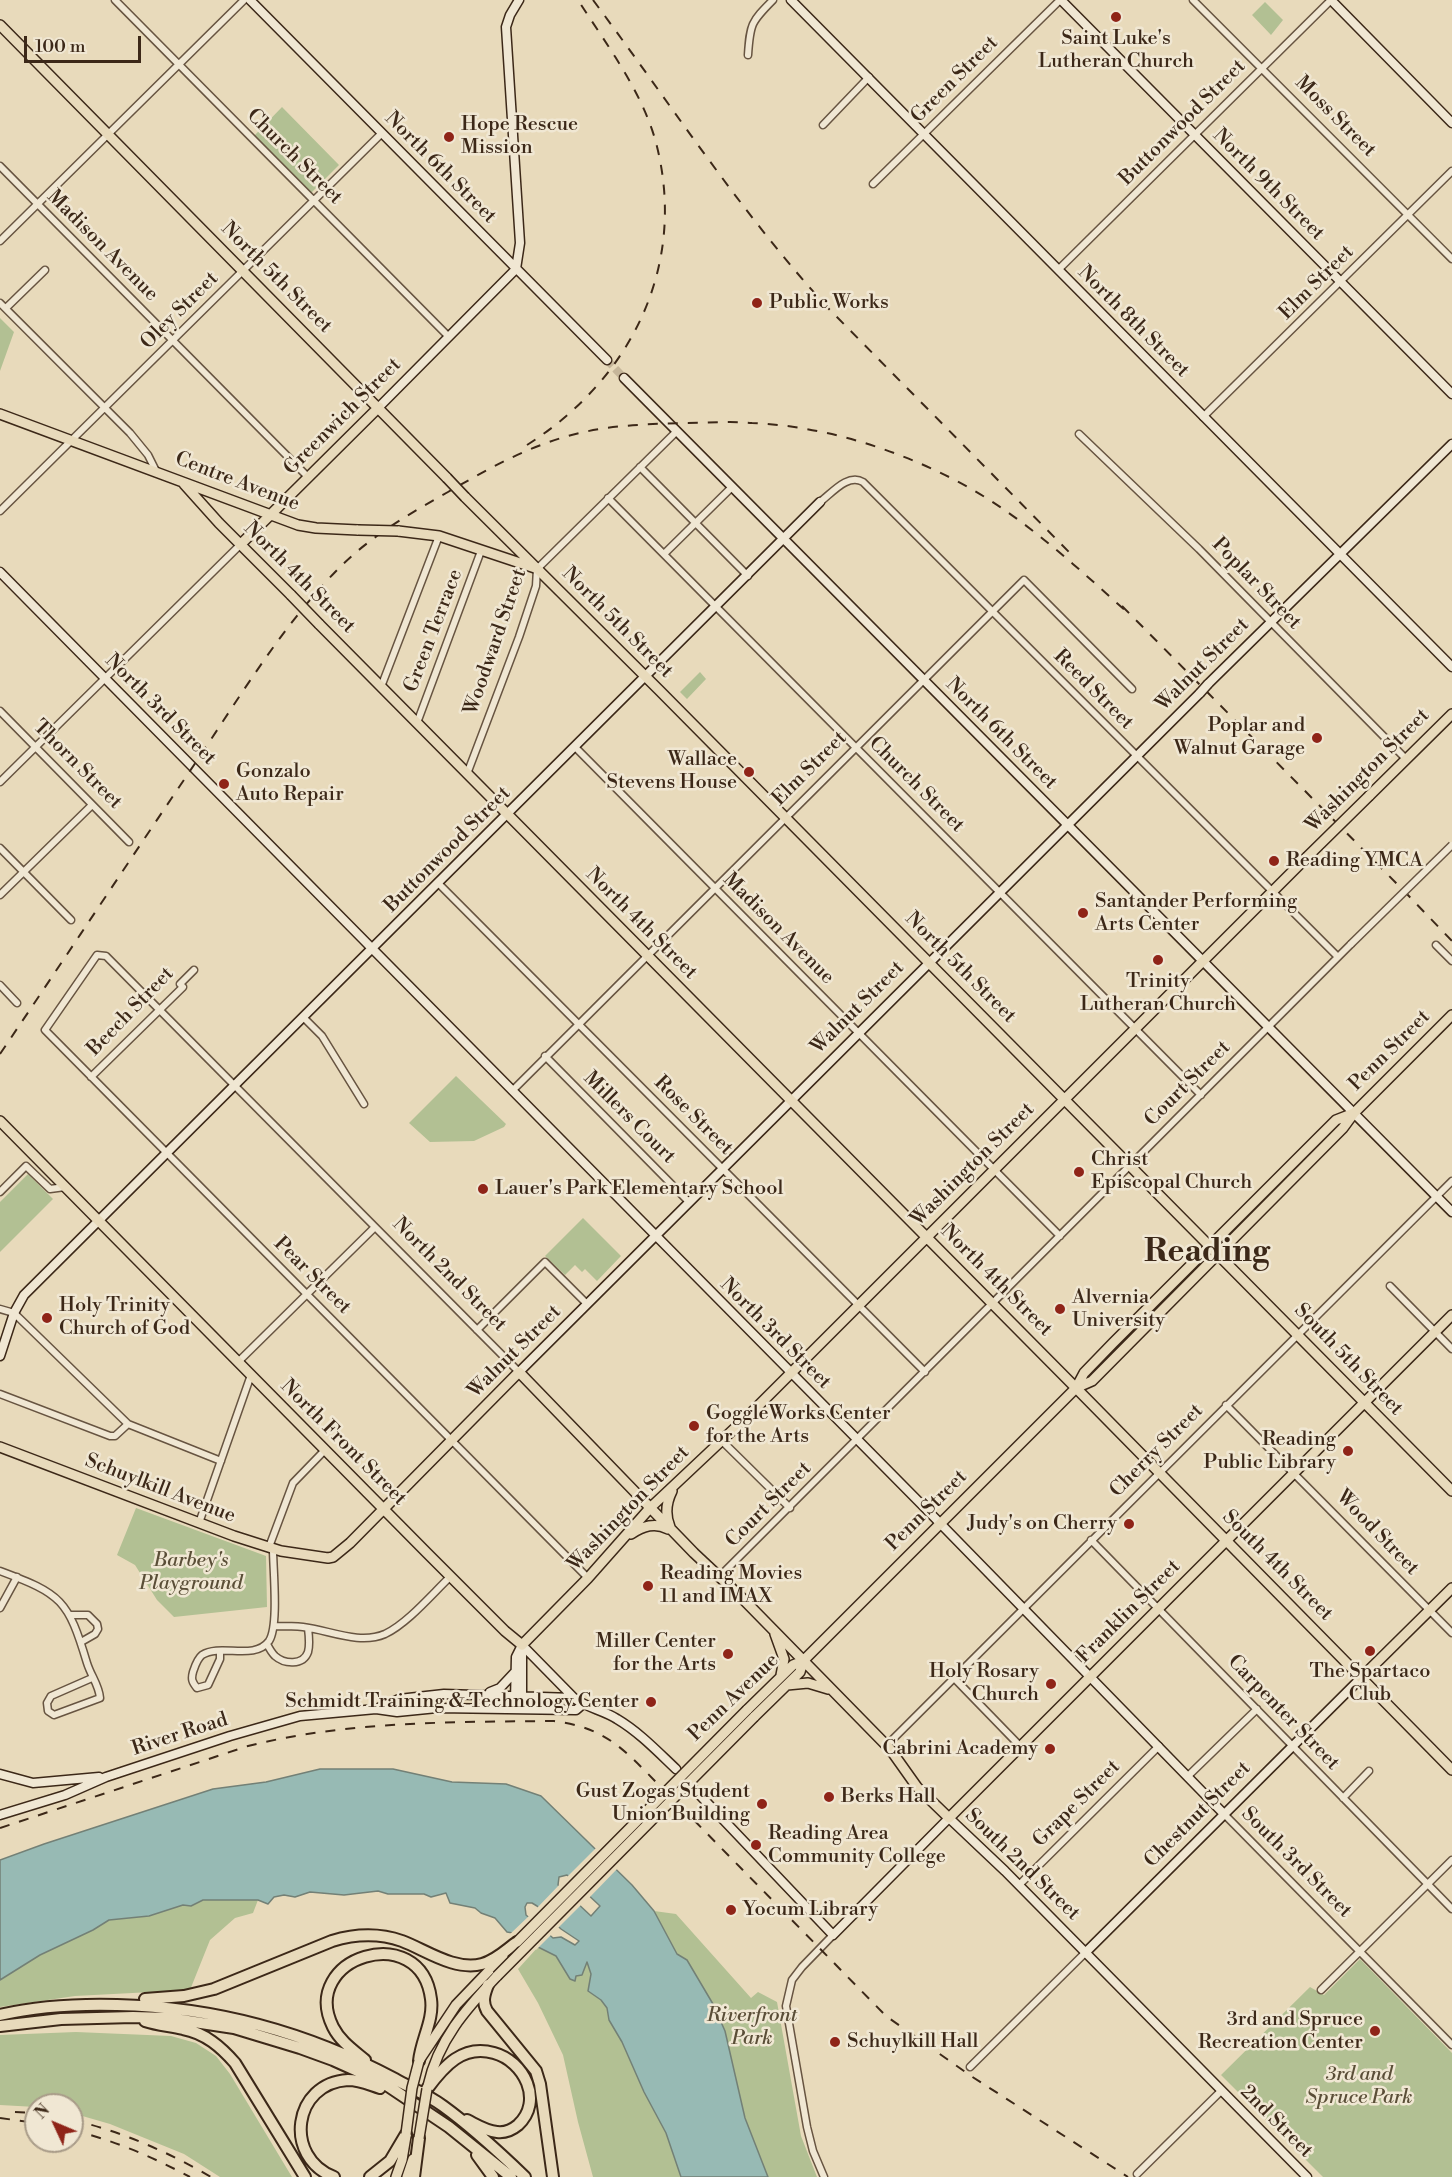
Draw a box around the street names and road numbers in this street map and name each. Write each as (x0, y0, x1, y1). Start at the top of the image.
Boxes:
street label: Green Street (906, 31, 1004, 129)
street label: Buttonwood Street (1115, 55, 1251, 191)
street label: Moss Street (1289, 71, 1381, 163)
street label: Church Street (241, 104, 347, 210)
street label: North 6th Street (379, 107, 501, 229)
street label: North 9th Street (1207, 124, 1329, 246)
street label: Madison Avenue (41, 185, 163, 307)
street label: North 5th Street (215, 217, 337, 339)
street label: Elm Street (1275, 241, 1359, 325)
street label: North 8th Street (1072, 261, 1194, 383)
street label: Oley Street (136, 267, 224, 355)
street label: Greenwich Street (279, 353, 407, 481)
street label: Centre Avenue (171, 447, 303, 517)
street label: North 4th Street (238, 517, 360, 639)
street label: Poplar Street (1206, 533, 1306, 635)
street label: North 5th Street (556, 562, 678, 684)
street label: Green Terrace (400, 566, 468, 696)
street label: Woodward Street (460, 566, 532, 718)
street label: Walnut Street (1151, 613, 1255, 717)
street label: Reed Street (1048, 645, 1138, 735)
street label: North 3rd Street (99, 649, 221, 771)
street label: North 6th Street (940, 673, 1062, 795)
street label: Washington Street (1301, 704, 1435, 838)
street label: Thorn Street (27, 715, 127, 815)
street label: Elm Street (768, 727, 852, 811)
street label: Church Street (863, 732, 969, 838)
street label: Buttonwood Street (380, 782, 516, 918)
street label: North 4th Street (580, 863, 702, 985)
street label: Madison Avenue (717, 868, 839, 990)
street label: North 5th Street (899, 907, 1021, 1029)
street label: Walnut Street (806, 956, 910, 1060)
street label: Beech Street (83, 962, 179, 1062)
street label: Penn Street (1344, 1005, 1436, 1097)
street label: Court Street (1140, 1036, 1236, 1132)
street label: Millers Court (578, 1067, 680, 1169)
street label: Rose Street (648, 1071, 738, 1161)
street label: Washington Street (906, 1098, 1040, 1232)
street label: North 2nd Street (387, 1213, 511, 1337)
street label: North 4th Street (935, 1220, 1057, 1342)
street label: Pear Street (268, 1232, 356, 1320)
street label: North 3rd Street (714, 1273, 836, 1395)
street label: South 5th Street (1289, 1299, 1407, 1421)
street label: Walnut Street (463, 1300, 567, 1404)
street label: North Front Street (275, 1375, 411, 1511)
street label: Cherry Street (1105, 1399, 1209, 1503)
street label: Washington Street (563, 1441, 695, 1577)
street label: Schuylkill Avenue (81, 1449, 239, 1529)
street label: Court Street (721, 1457, 817, 1553)
street label: Penn Street (881, 1465, 973, 1557)
street label: Wood Street (1330, 1485, 1424, 1581)
street label: South 4th Street (1217, 1506, 1337, 1626)
street label: Franklin Street (1072, 1555, 1186, 1669)
street label: Penn Avenue (684, 1649, 784, 1747)
street label: Carpenter Street (1222, 1650, 1344, 1776)
street label: River Road (129, 1708, 231, 1762)
street label: Grape Street (1028, 1755, 1126, 1853)
street label: Chestnut Street (1140, 1757, 1256, 1873)
street label: South 3rd Street (1236, 1803, 1356, 1923)
street label: South 2nd Street (959, 1804, 1085, 1926)
street label: 2nd Street (1235, 2081, 1317, 2163)

